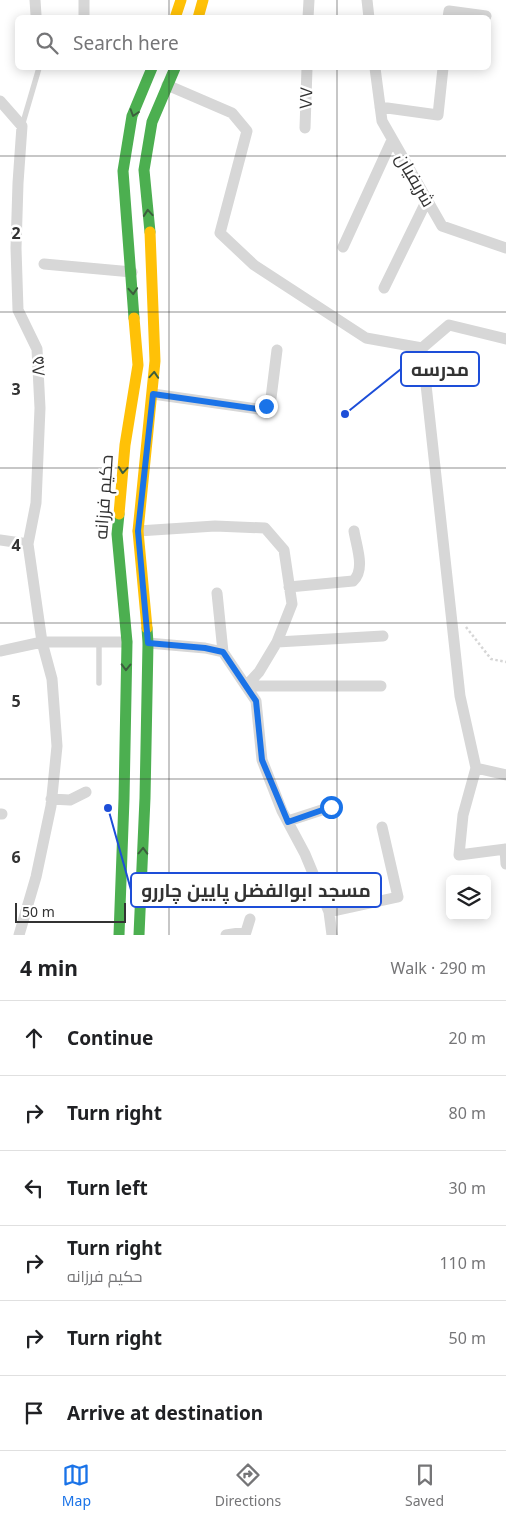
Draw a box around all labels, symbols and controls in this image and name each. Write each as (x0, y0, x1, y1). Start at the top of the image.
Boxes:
search box (15, 15, 491, 70)
icon: search (33, 29, 61, 57)
text: Search here (73, 30, 179, 56)
street label: ۷۷ (293, 86, 317, 110)
one-way arrow (129, 108, 139, 116)
street label: شریفیان (391, 148, 441, 211)
one-way arrow (143, 209, 154, 217)
text: 2 (11, 222, 21, 244)
one-way arrow (127, 287, 138, 295)
callout: مدرسه (401, 352, 479, 386)
street label: ۸۵ (24, 355, 50, 377)
text: مدرسه (411, 356, 469, 382)
one-way arrow (149, 371, 160, 379)
text: 3 (11, 378, 21, 400)
route end (255, 395, 278, 418)
street label: حکیم فرزانه (88, 454, 119, 540)
one-way arrow (117, 466, 128, 474)
text: 4 (11, 534, 21, 556)
one-way arrow (121, 663, 132, 671)
text: 5 (11, 690, 21, 712)
route start (320, 796, 343, 819)
text: 6 (11, 846, 21, 868)
one-way arrow (138, 847, 148, 855)
callout: مسجد ابوالفضل پایین چاررو (131, 873, 381, 907)
map controls (446, 875, 491, 920)
button: layers (446, 875, 491, 920)
text: مسجد ابوالفضل پایین چاررو (141, 877, 371, 904)
scale bar (15, 900, 126, 923)
text: 50 m (22, 902, 55, 921)
text: 4 min (20, 954, 78, 982)
text: Walk · 290 m (391, 957, 486, 979)
icon: ahead (20, 1024, 48, 1052)
text: Continue (67, 1025, 153, 1051)
text: 20 m (449, 1027, 486, 1049)
icon: right (20, 1099, 48, 1127)
text: Turn right (67, 1100, 162, 1126)
text: 80 m (449, 1102, 486, 1124)
icon: left (20, 1174, 48, 1202)
text: Turn left (67, 1175, 148, 1201)
text: 30 m (449, 1177, 486, 1199)
text: Turn right (67, 1235, 162, 1261)
icon: right (20, 1249, 48, 1277)
text: 110 m (439, 1252, 486, 1274)
text: حکیم فرزانه (67, 1265, 142, 1287)
icon: right (20, 1324, 48, 1352)
text: Turn right (67, 1325, 162, 1351)
text: 50 m (449, 1327, 486, 1349)
icon: arrive (20, 1399, 48, 1427)
text: Arrive at destination (67, 1400, 263, 1426)
tab: Map (62, 1461, 91, 1510)
tab: Directions (215, 1461, 281, 1510)
tab: Saved (405, 1461, 444, 1510)

